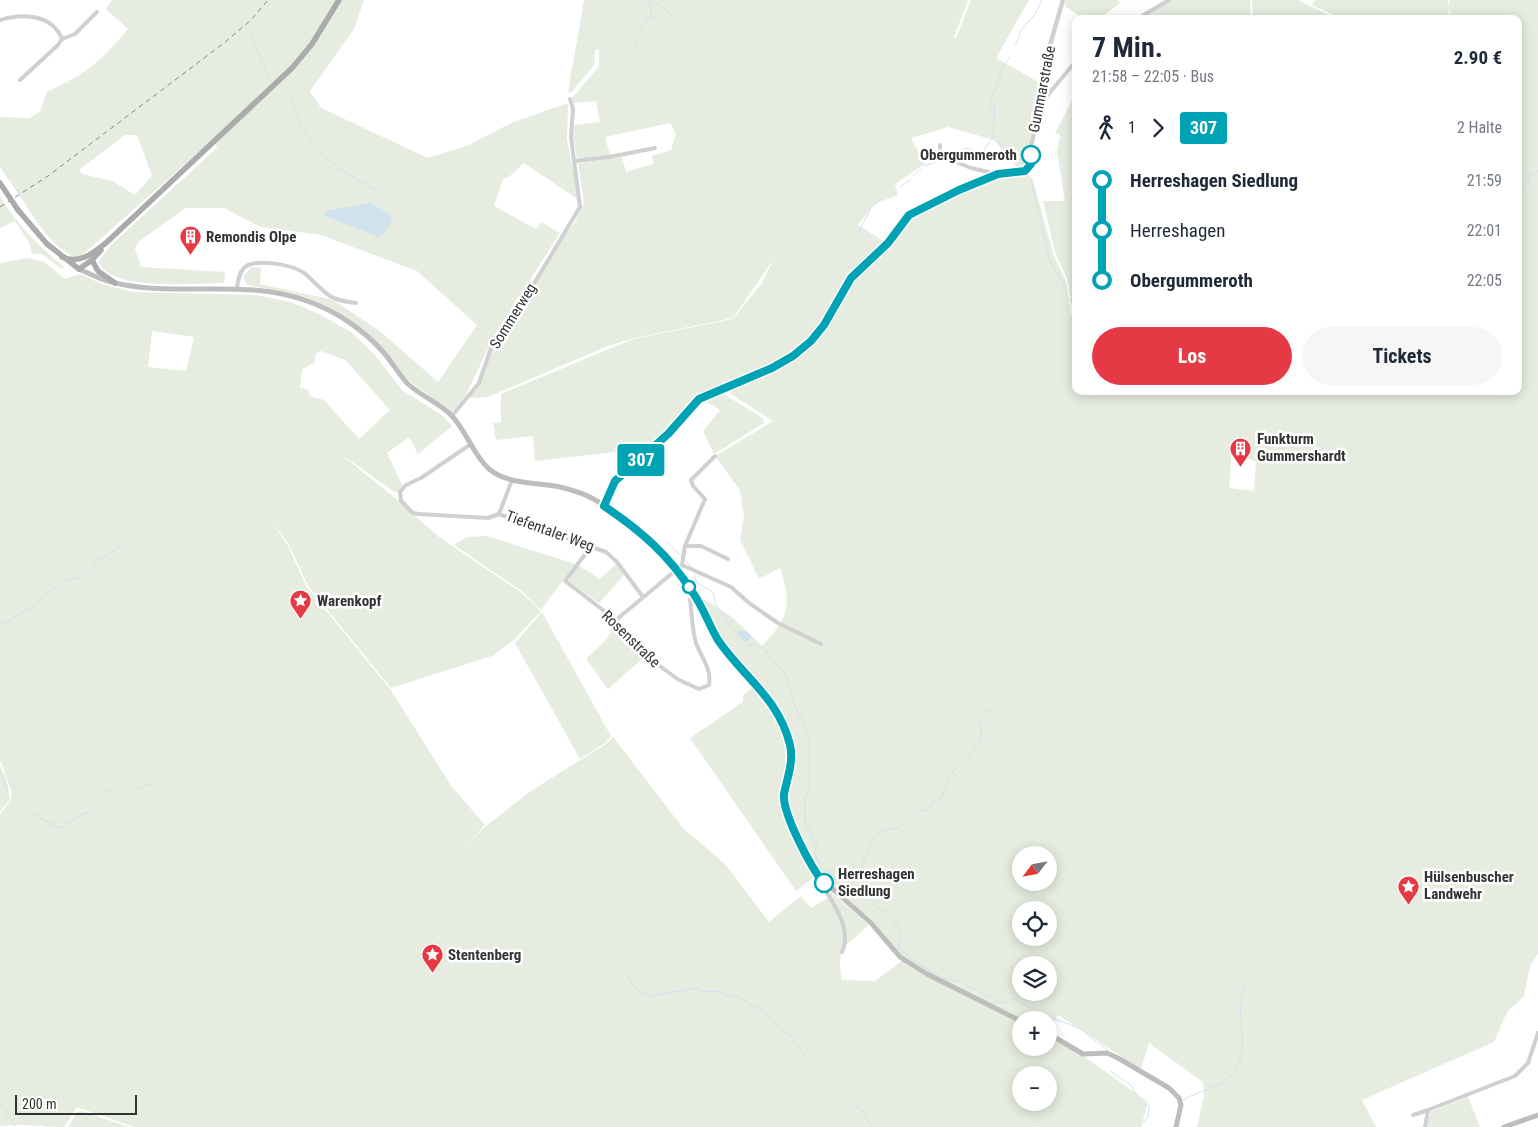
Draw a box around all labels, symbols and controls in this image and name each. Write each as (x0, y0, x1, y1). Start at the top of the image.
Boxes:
text: 7 Min. (1092, 31, 1163, 64)
street label: Gummarstraße (1025, 44, 1059, 134)
text: 2.90 € (1454, 46, 1502, 69)
text: 21:58 – 22:05 · Bus (1092, 67, 1214, 86)
icon: walk (1092, 114, 1120, 142)
icon: forward (1144, 114, 1172, 142)
text: 307 (1190, 117, 1217, 138)
text: 1 (1128, 118, 1136, 137)
text: 2 Halte (1457, 118, 1502, 137)
marker: Obergummeroth (1021, 145, 1041, 165)
place label: Obergummeroth (920, 146, 1017, 164)
text: Herreshagen Siedlung (1130, 169, 1298, 192)
text: 21:59 (1467, 171, 1502, 190)
text: Herreshagen (1130, 219, 1225, 242)
text: 22:01 (1467, 221, 1502, 240)
building icon: Remondis Olpe (178, 225, 202, 256)
place label: Remondis Olpe (206, 228, 296, 246)
text: Obergummeroth (1130, 269, 1253, 292)
text: 22:05 (1467, 271, 1502, 290)
street label: Sommerweg (486, 280, 540, 352)
button: Los (1092, 327, 1292, 385)
button: Tickets (1302, 327, 1502, 385)
place label: Funkturm Gummershardt (1257, 430, 1346, 465)
building icon: Funkturm Gummershardt (1229, 436, 1253, 467)
line badge: 307 (612, 444, 670, 476)
text: 307 (627, 449, 655, 470)
street label: Tiefentaler Weg (503, 507, 597, 555)
unlabelled marker (682, 580, 696, 594)
place icon: Warenkopf (289, 589, 313, 620)
place label: Warenkopf (317, 592, 382, 610)
street label: Rosenstraße (598, 607, 664, 671)
north arrow (1012, 846, 1058, 891)
map controls (1012, 846, 1057, 1111)
place label: Herreshagen Siedlung (838, 865, 915, 900)
place label: Hülsenbuscher Landwehr (1424, 868, 1514, 903)
marker: Herreshagen Siedlung (814, 873, 834, 893)
place icon: Hülsenbuscher Landwehr (1396, 874, 1420, 905)
button: locate (1012, 901, 1057, 946)
place icon: Stentenberg (420, 943, 444, 974)
place label: Stentenberg (448, 946, 521, 964)
button: layers (1012, 956, 1057, 1001)
button: + (1012, 1011, 1057, 1056)
button: − (1012, 1066, 1057, 1111)
scale bar (15, 1092, 138, 1115)
text: 200 m (22, 1096, 57, 1112)

